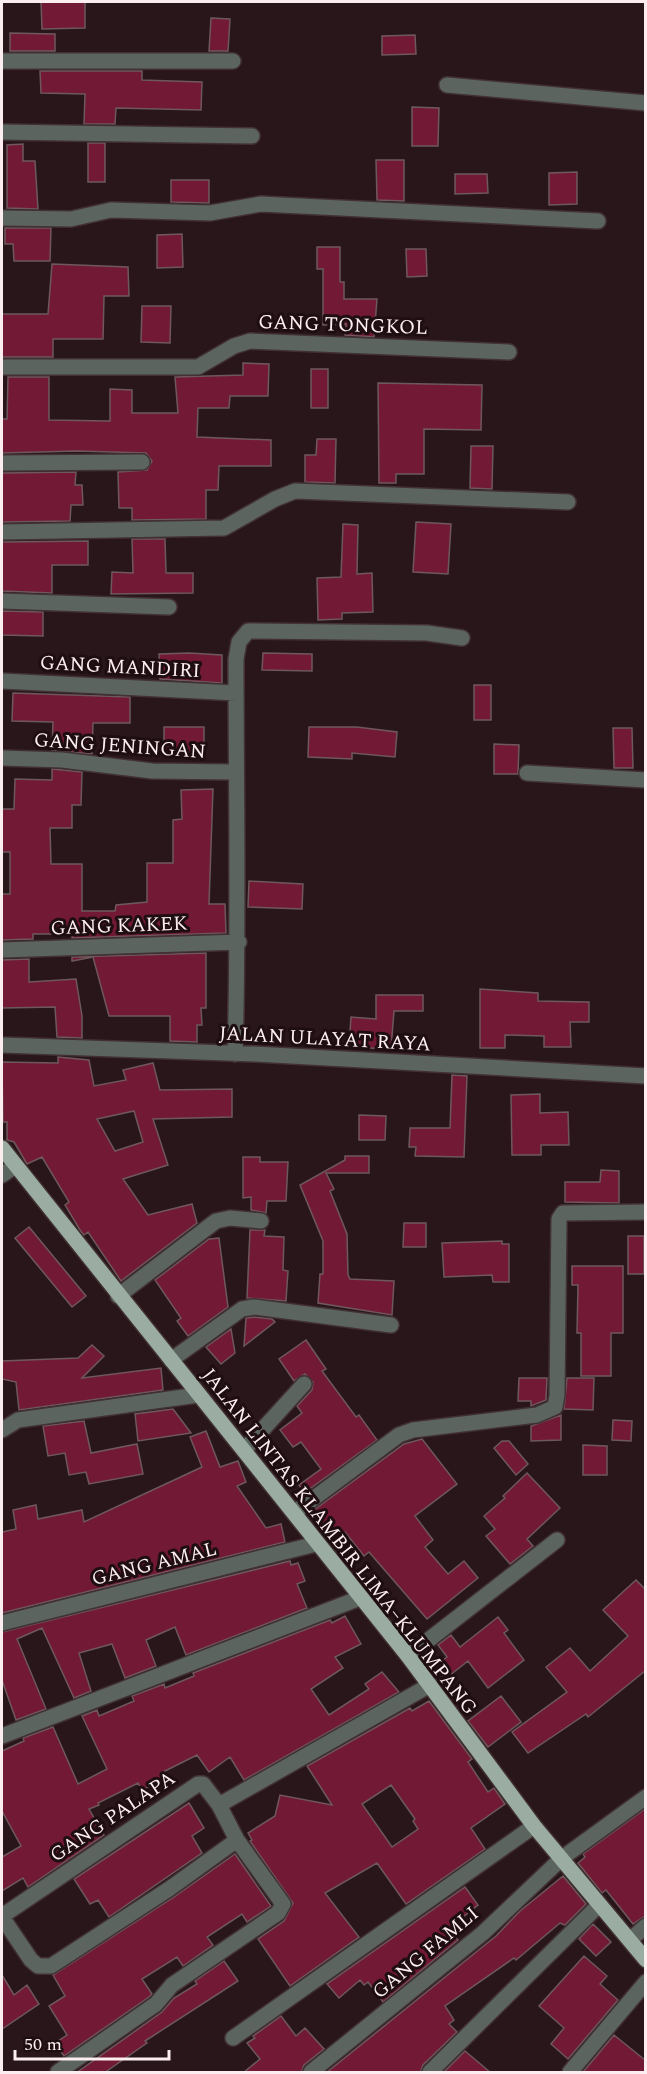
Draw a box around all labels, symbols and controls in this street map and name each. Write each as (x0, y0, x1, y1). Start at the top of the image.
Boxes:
street label: GANG TONGKOL (258, 307, 428, 343)
street label: GANG MANDIRI (39, 648, 201, 686)
street label: GANG JENINGAN (33, 725, 207, 767)
street label: GANG KAKEK (50, 909, 189, 943)
street label: JALAN ULAYAT RAYA (218, 1018, 432, 1060)
street label: JALAN LINTAS KLAMBIR LIMA–KLUMPANG (194, 1362, 484, 1721)
street label: GANG AMAL (88, 1534, 220, 1594)
street label: GANG PALAPA (44, 1764, 181, 1870)
street label: GANG FAMLI (366, 1899, 486, 2006)
scale bar (15, 2023, 170, 2061)
text: 50 m (24, 2031, 62, 2058)

